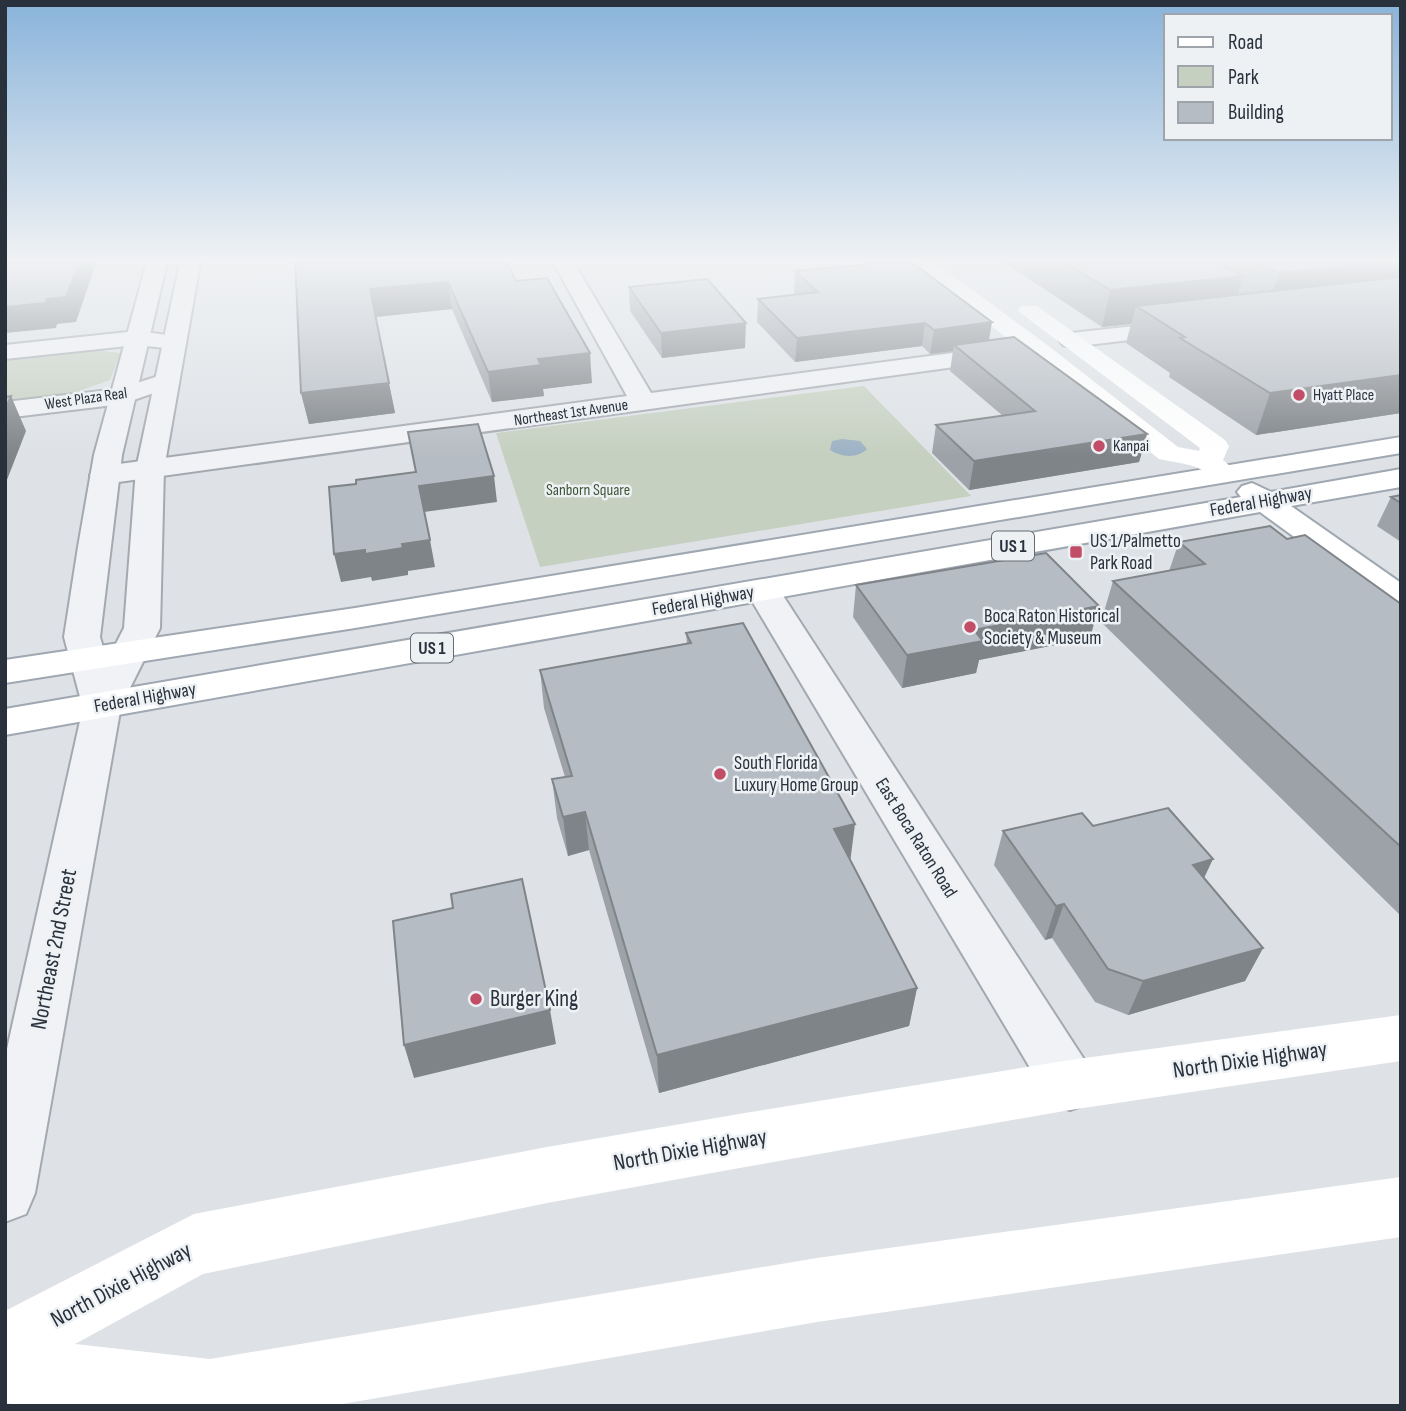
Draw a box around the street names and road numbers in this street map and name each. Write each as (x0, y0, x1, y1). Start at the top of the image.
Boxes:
street label: West Plaza Real (44, 384, 128, 414)
street label: Northeast 1st Avenue (513, 396, 629, 430)
street label: Federal Highway (1208, 482, 1314, 522)
road number: US 1 (992, 532, 1034, 560)
street label: Federal Highway (650, 581, 756, 621)
road number: US 1 (411, 634, 453, 662)
street label: Federal Highway (92, 678, 198, 718)
street label: East Boca Raton Road (870, 774, 962, 902)
street label: Northeast 2nd Street (25, 866, 83, 1032)
street label: North Dixie Highway (1171, 1035, 1329, 1085)
street label: North Dixie Highway (611, 1123, 769, 1177)
street label: North Dixie Highway (46, 1236, 196, 1334)

